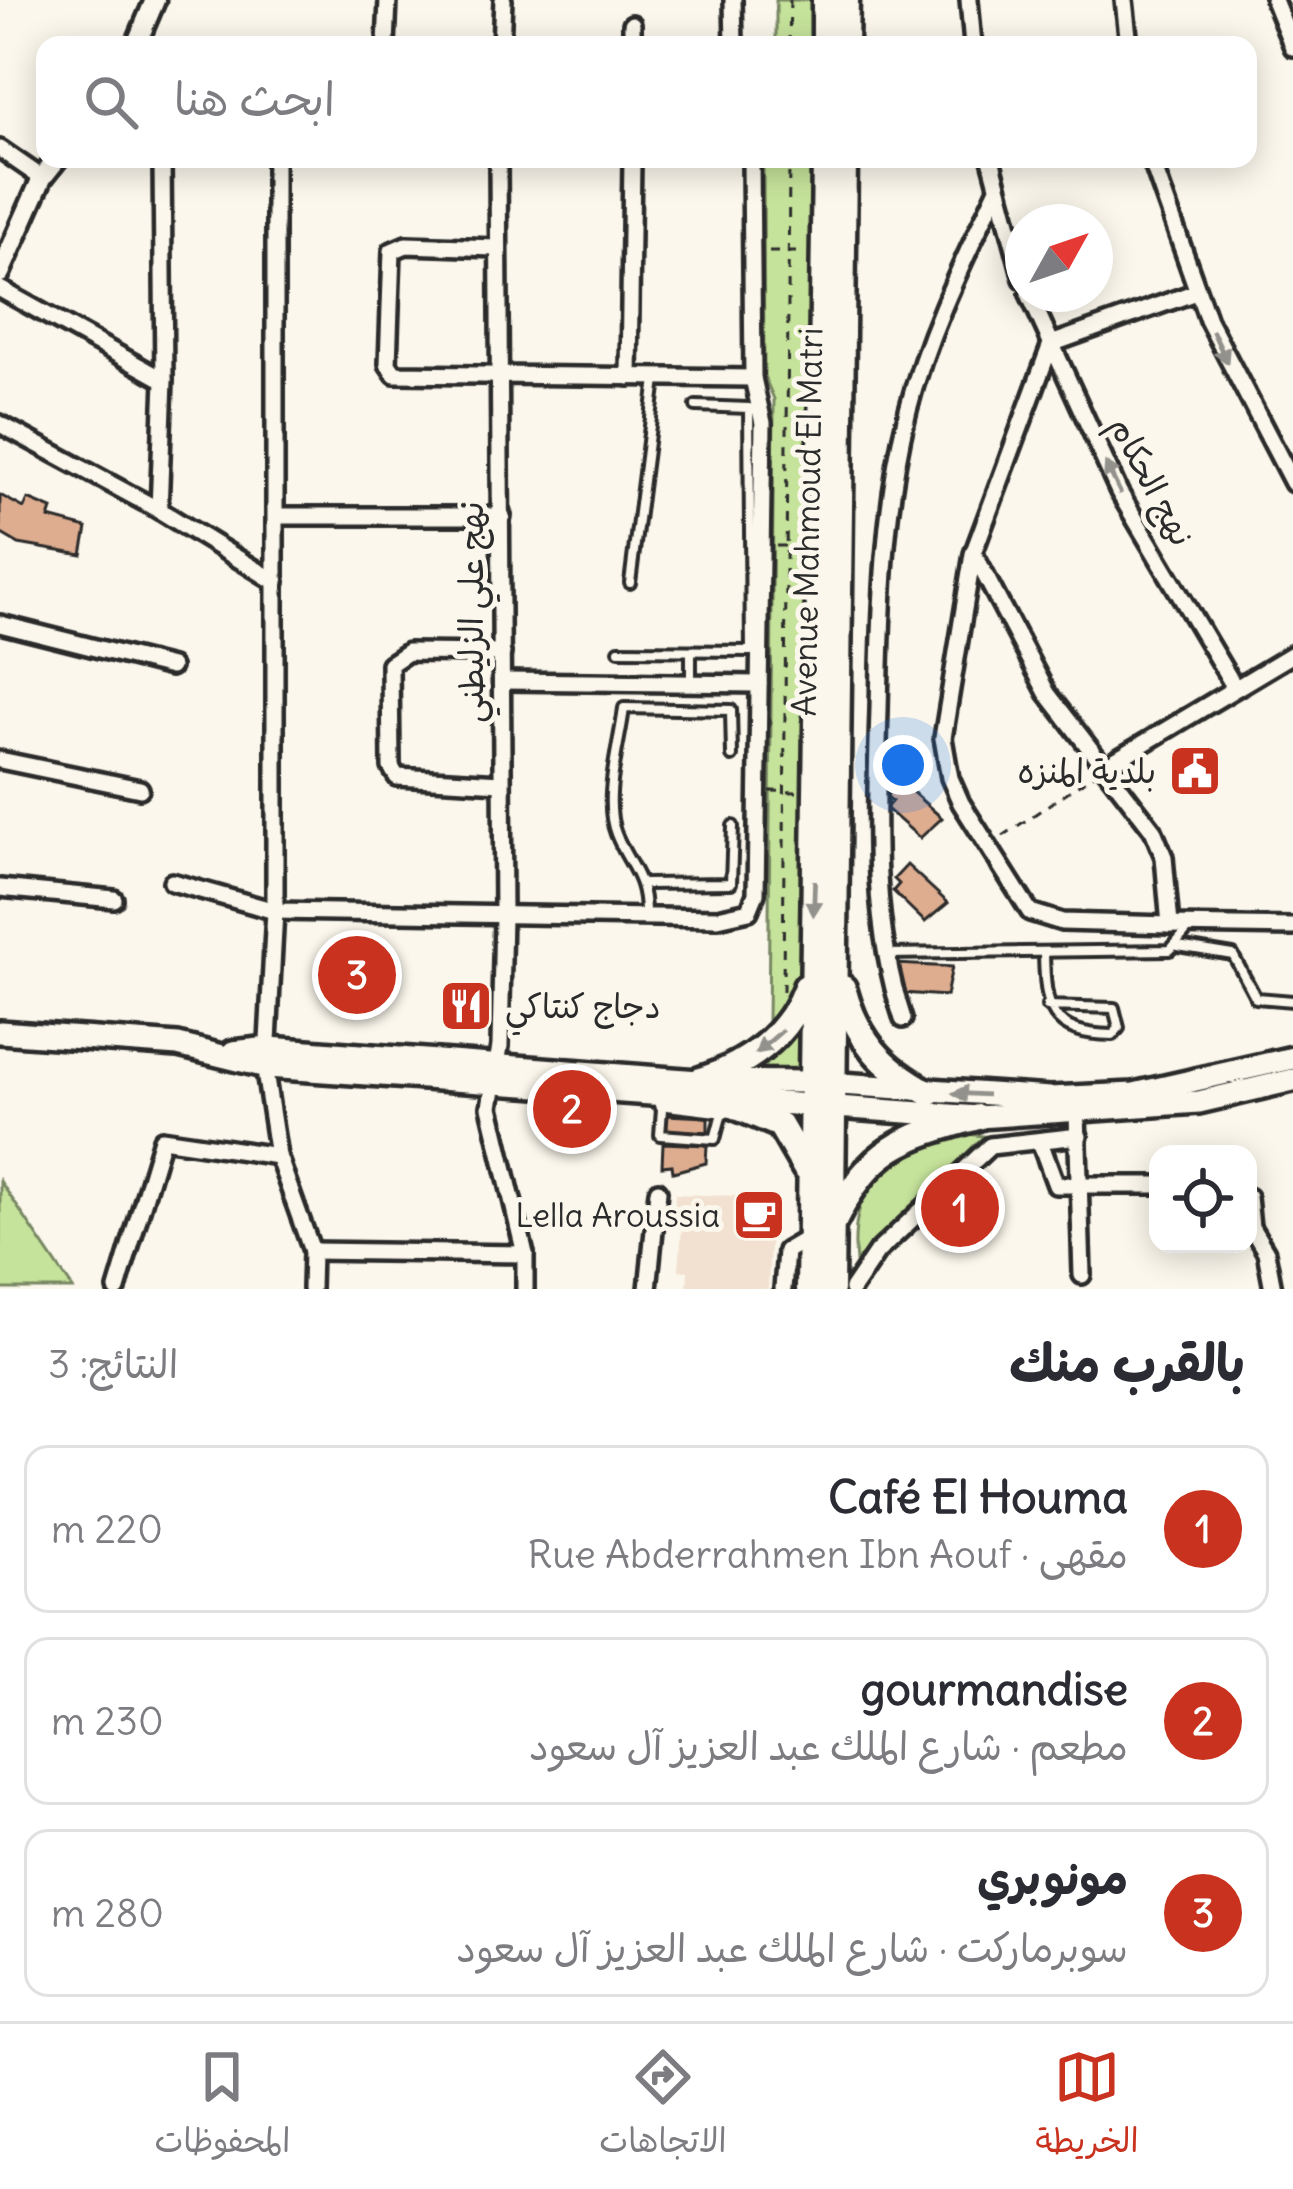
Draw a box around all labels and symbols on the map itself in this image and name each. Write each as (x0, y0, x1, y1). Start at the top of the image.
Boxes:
north arrow (1005, 204, 1113, 312)
street label: Avenue Mahmoud El Matri (783, 327, 831, 717)
one-way arrow (1210, 330, 1230, 365)
street label: نهج الحكام (1096, 409, 1204, 555)
one-way arrow (1103, 460, 1123, 495)
street label: نهج علي الزليطني (450, 501, 501, 723)
your location (873, 735, 933, 795)
public building icon: بلدية المنزه (1167, 743, 1223, 799)
place label: بلدية المنزه (1018, 750, 1156, 792)
one-way arrow (805, 880, 824, 918)
pin: 3 (318, 930, 396, 1020)
restaurant icon: دجاج كنتاكي (438, 978, 494, 1034)
place label: دجاج كنتاكي (505, 985, 661, 1036)
one-way arrow (754, 1028, 784, 1054)
pin: 2 (533, 1064, 611, 1154)
one-way arrow (950, 1084, 988, 1103)
pin: 1 (921, 1163, 999, 1253)
cafe icon: Lella Aroussia (731, 1187, 787, 1243)
place label: Lella Aroussia (515, 1194, 720, 1236)

